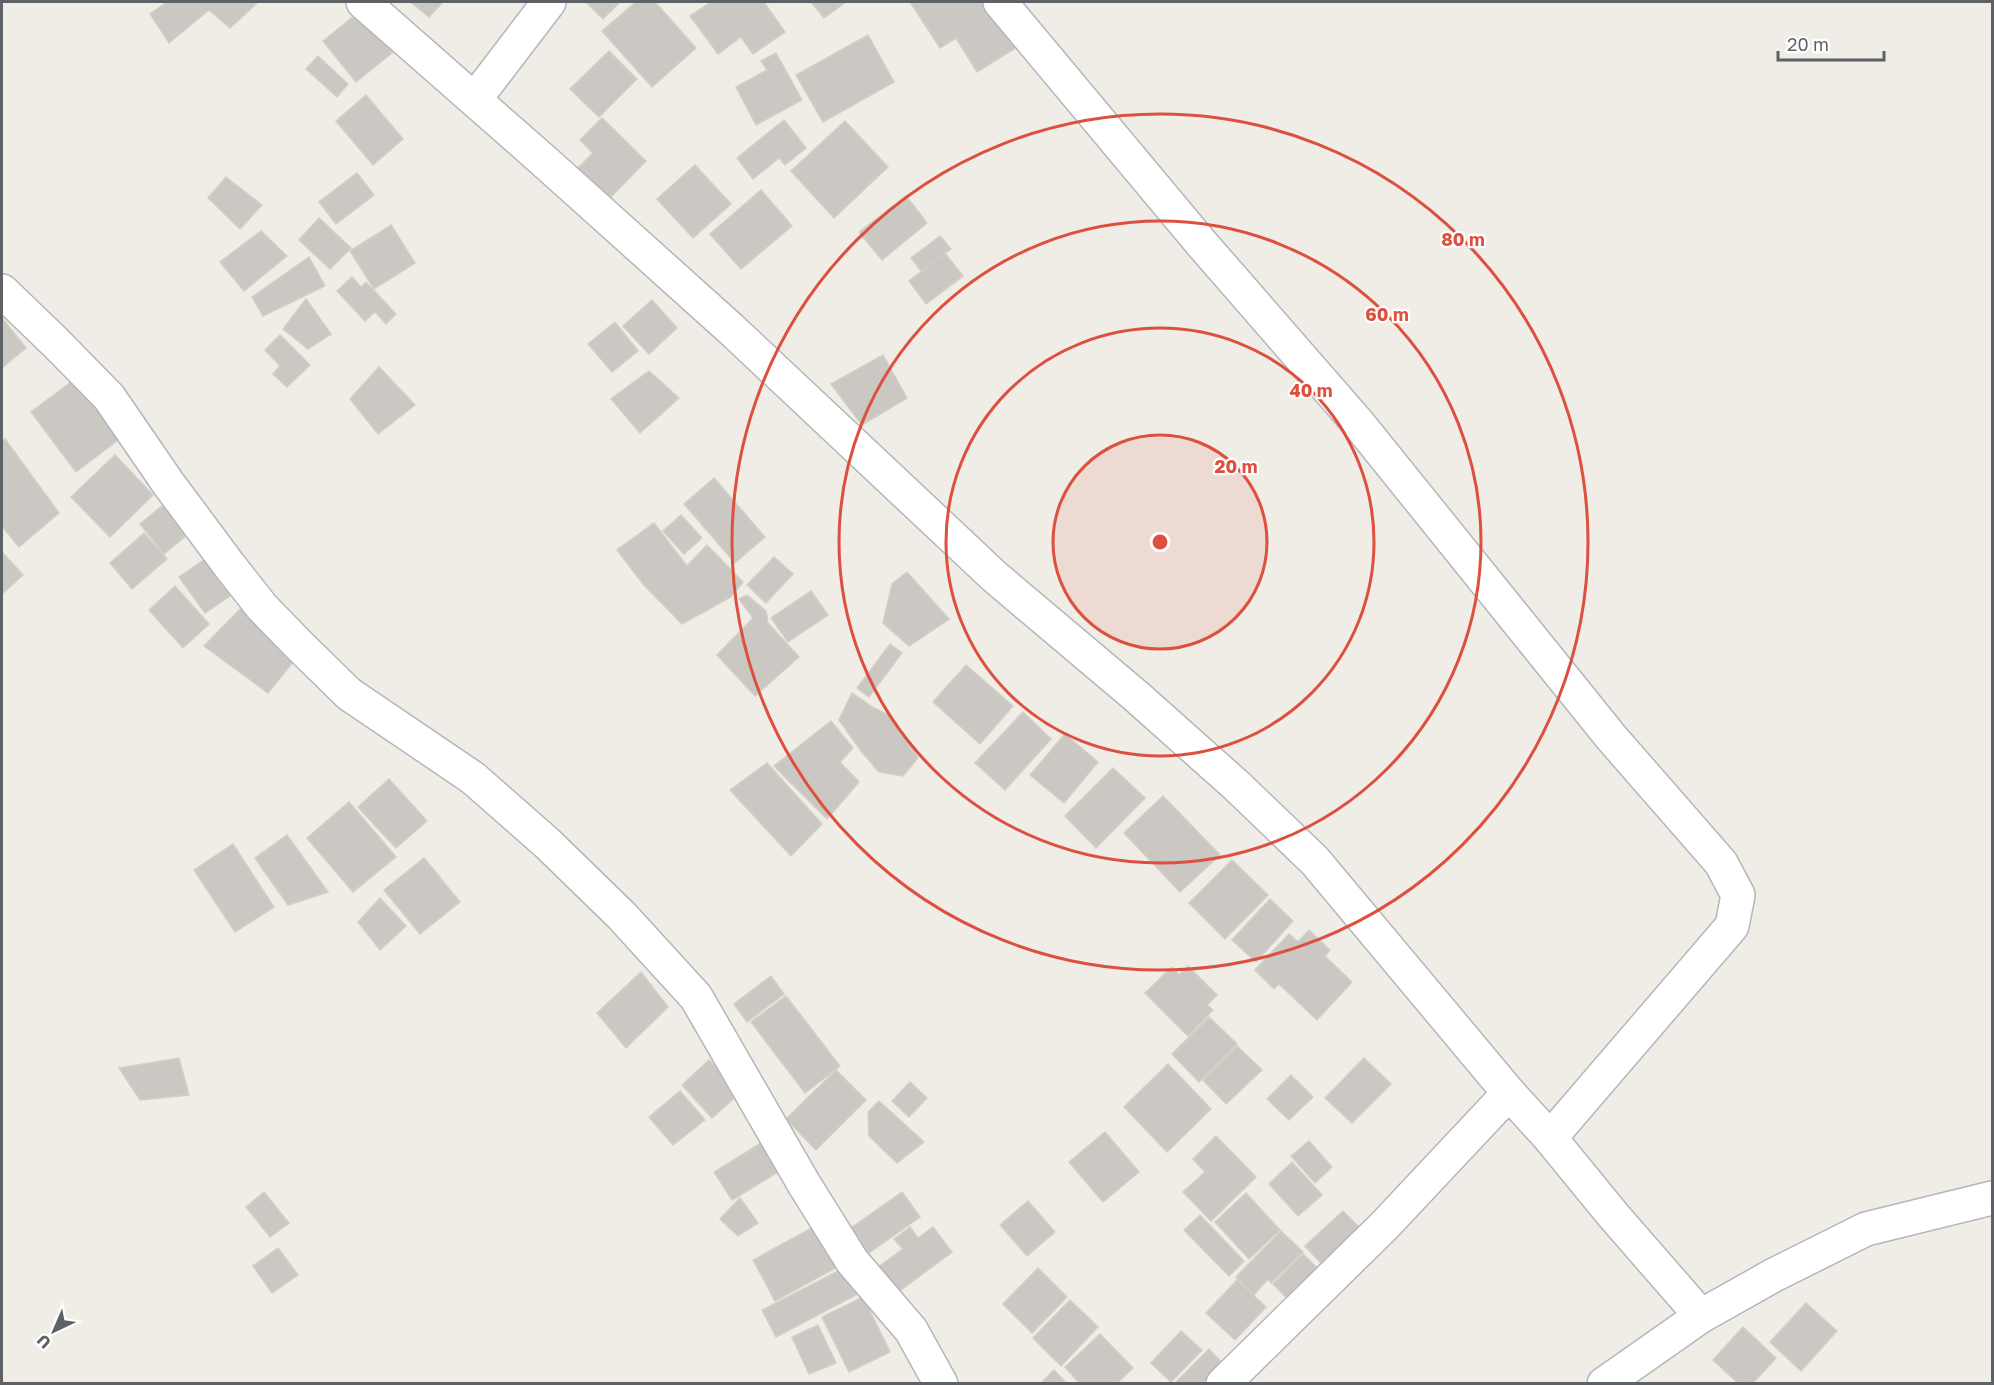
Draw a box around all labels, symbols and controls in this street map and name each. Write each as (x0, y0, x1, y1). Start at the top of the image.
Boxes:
scale bar (1778, 24, 1884, 62)
text: 20 m (1787, 33, 1829, 55)
text: 80 m (1441, 228, 1485, 250)
text: 60 m (1365, 303, 1409, 325)
text: 40 m (1289, 379, 1333, 401)
text: 20 m (1215, 455, 1257, 477)
centre of rings (1150, 532, 1170, 552)
north arrow (24, 1301, 84, 1361)
text: U (32, 1331, 55, 1353)

